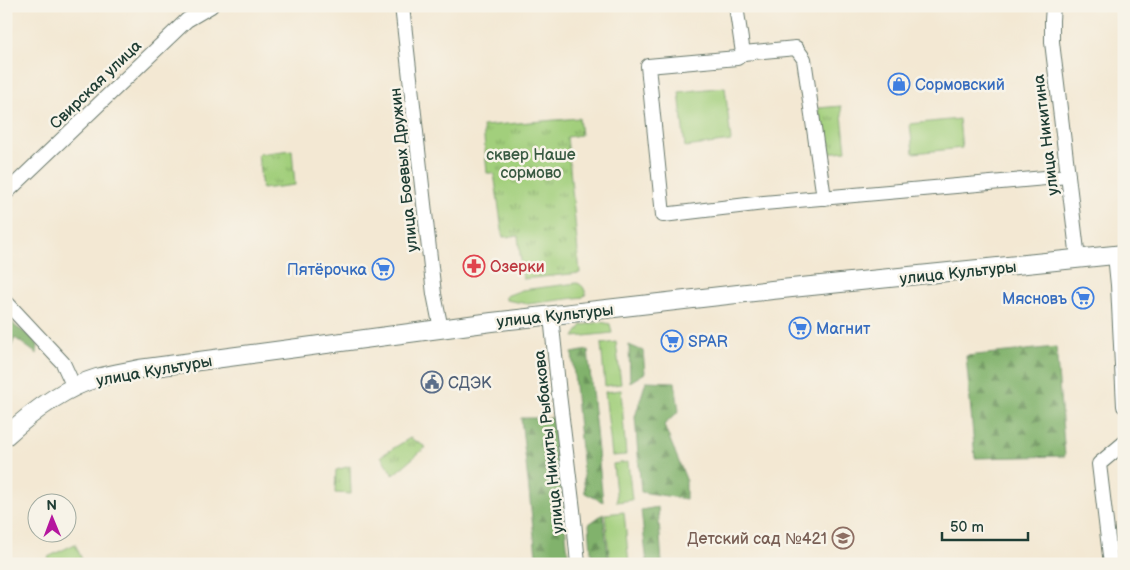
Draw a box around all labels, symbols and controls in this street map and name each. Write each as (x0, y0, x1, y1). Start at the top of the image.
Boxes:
street label: Свирская улица (46, 36, 146, 134)
shop icon: Сормовский (887, 72, 911, 96)
street label: улица Никитина (1030, 73, 1063, 196)
place label: Сормовский (915, 76, 1005, 95)
street label: улица Боевых Дружин (386, 87, 423, 253)
park label: сквер Наше сормово (486, 146, 576, 183)
pharmacy icon: Озерки (462, 254, 486, 278)
supermarket icon: Пятёрочка (371, 257, 395, 281)
place label: Озерки (490, 258, 545, 277)
street label: улица Культуры (899, 258, 1017, 289)
place label: Пятёрочка (287, 261, 368, 280)
supermarket icon: Мясновъ (1071, 286, 1095, 310)
place label: Мясновъ (1002, 290, 1067, 309)
street label: улица Культуры (496, 301, 614, 332)
supermarket icon: Магнит (788, 316, 812, 340)
place label: Магнит (816, 320, 871, 339)
supermarket icon: SPAR (660, 329, 684, 353)
place label: SPAR (688, 333, 728, 352)
street label: улица Никиты Рыбакова (530, 349, 569, 535)
street label: улица Культуры (95, 352, 214, 391)
public building icon: СДЭК (420, 370, 444, 394)
place label: СДЭК (448, 374, 492, 393)
north arrow (28, 492, 78, 542)
text: N (46, 497, 57, 514)
scale bar (942, 510, 1029, 542)
text: 50 m (950, 518, 984, 537)
school or university icon: Детский сад №421 (831, 526, 855, 550)
place label: Детский сад №421 (687, 530, 827, 549)

